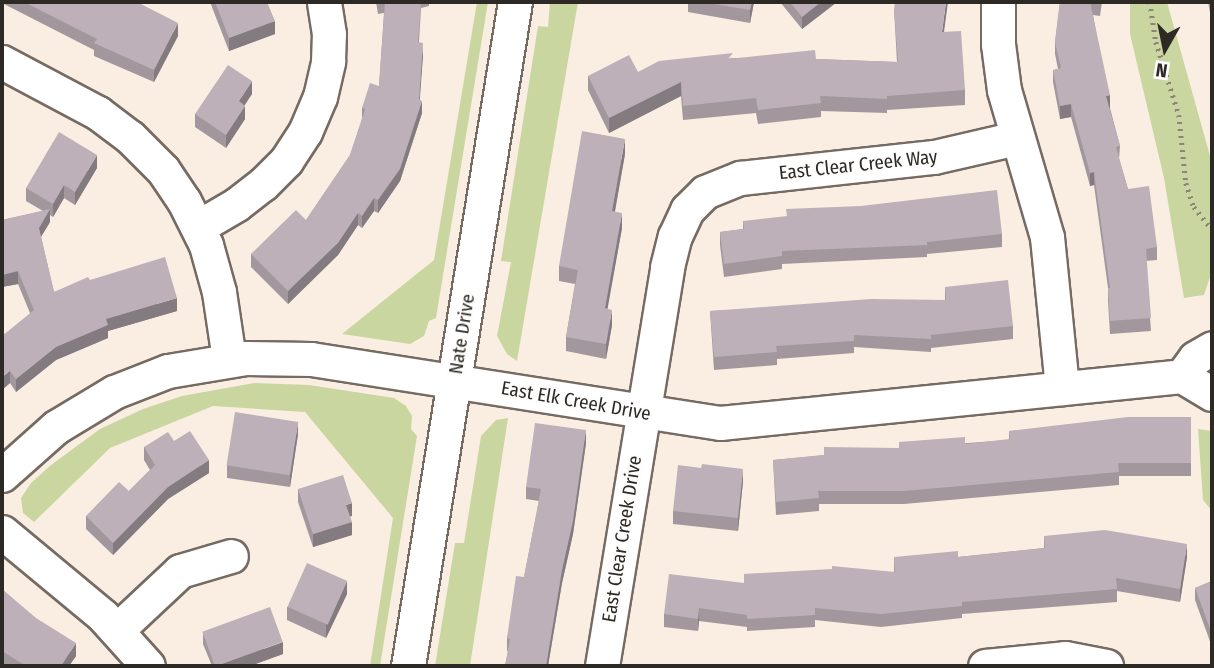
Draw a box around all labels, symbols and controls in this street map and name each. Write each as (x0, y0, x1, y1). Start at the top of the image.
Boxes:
north arrow (1130, 14, 1200, 84)
text: N (1154, 58, 1169, 82)
street label: East Clear Creek Way (778, 145, 938, 185)
street label: Nate Drive (444, 292, 480, 376)
street label: East Elk Creek Drive (499, 377, 653, 425)
street label: East Clear Creek Drive (598, 454, 646, 624)

